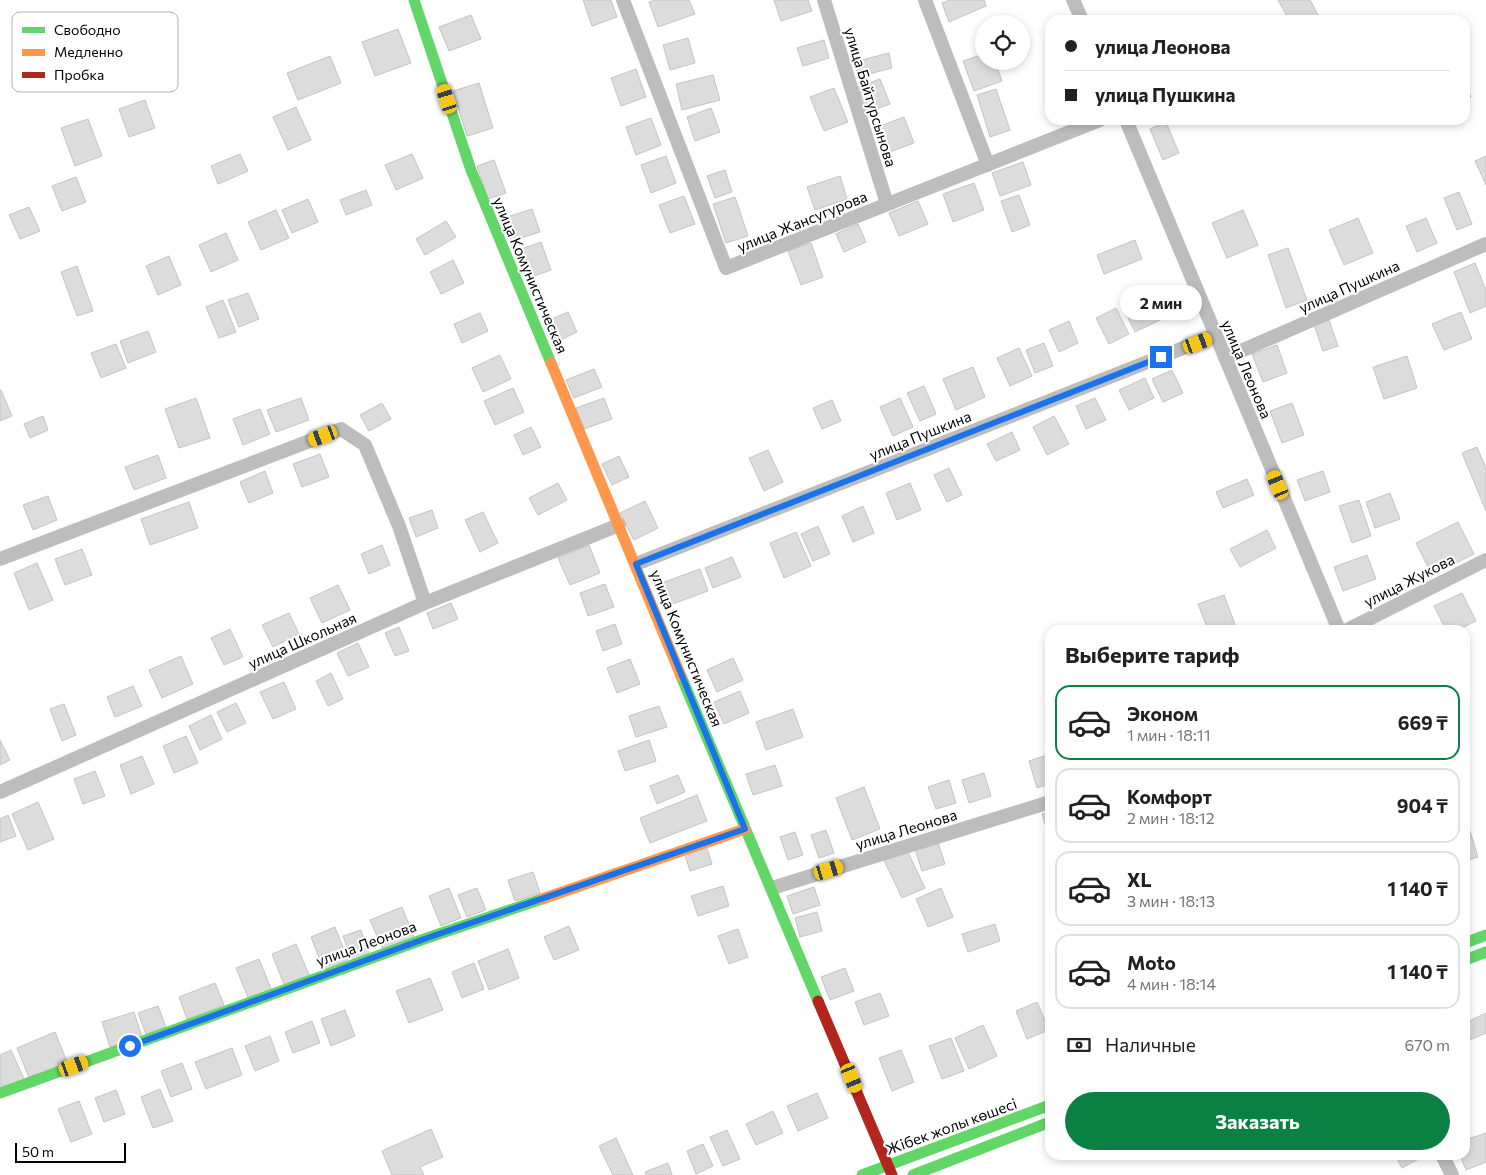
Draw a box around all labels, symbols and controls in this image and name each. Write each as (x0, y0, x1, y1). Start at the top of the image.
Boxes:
legend (12, 12, 178, 92)
map controls (975, 15, 1030, 70)
button: locate (975, 15, 1030, 70)
text: Свободно (54, 21, 121, 38)
street label: улица Байтурсынова (841, 25, 901, 169)
text: улица Леонова (1095, 35, 1230, 58)
text: Медленно (54, 43, 123, 60)
text: Пробка (54, 66, 104, 83)
car (435, 82, 458, 116)
text: улица Пушкина (1095, 83, 1235, 106)
street label: улица Жансугурова (734, 187, 870, 255)
street label: улица Комунистическая (490, 194, 572, 356)
street label: улица Пушкина (1296, 256, 1402, 316)
callout: 2 мин (1120, 284, 1202, 320)
text: 2 мин (1140, 293, 1182, 312)
street label: улица Леонова (1218, 317, 1276, 421)
car (1181, 331, 1214, 355)
route end (1150, 346, 1172, 368)
street label: улица Пушкина (866, 406, 974, 464)
car (306, 424, 339, 448)
car (1265, 468, 1290, 502)
street label: улица Жукова (1361, 550, 1457, 610)
street label: улица Комунистическая (647, 567, 727, 729)
street label: улица Школьная (245, 608, 359, 672)
text: Выберите тариф (1065, 641, 1239, 668)
icon: car (1067, 700, 1112, 745)
text: Эконом (1127, 702, 1198, 725)
text: 669 ₸ (1398, 711, 1448, 734)
text: 1 мин · 18:11 (1127, 725, 1211, 744)
icon: car (1067, 783, 1112, 828)
text: Комфорт (1127, 785, 1212, 808)
text: 904 ₸ (1397, 794, 1448, 817)
street label: улица Леонова (853, 805, 959, 853)
text: 2 мин · 18:12 (1127, 808, 1215, 827)
car (812, 858, 845, 882)
icon: car (1067, 866, 1112, 911)
text: XL (1127, 868, 1152, 891)
text: 1 140 ₸ (1388, 877, 1448, 900)
text: 3 мин · 18:13 (1127, 891, 1215, 910)
street label: улица Леонова (313, 917, 419, 969)
icon: car (1067, 949, 1112, 994)
text: Moto (1127, 951, 1176, 974)
text: 1 140 ₸ (1388, 960, 1448, 983)
text: 4 мин · 18:14 (1127, 974, 1216, 993)
icon: cash (1065, 1031, 1093, 1059)
text: Наличные (1105, 1033, 1196, 1056)
route start (119, 1035, 141, 1057)
text: 670 m (1404, 1035, 1450, 1054)
car (57, 1054, 90, 1078)
car (839, 1061, 864, 1095)
button: Заказать (1065, 1092, 1450, 1150)
street label: Жібек жолы көшесі (883, 1094, 1019, 1158)
scale bar (15, 1140, 126, 1163)
text: 50 m (22, 1143, 54, 1160)

